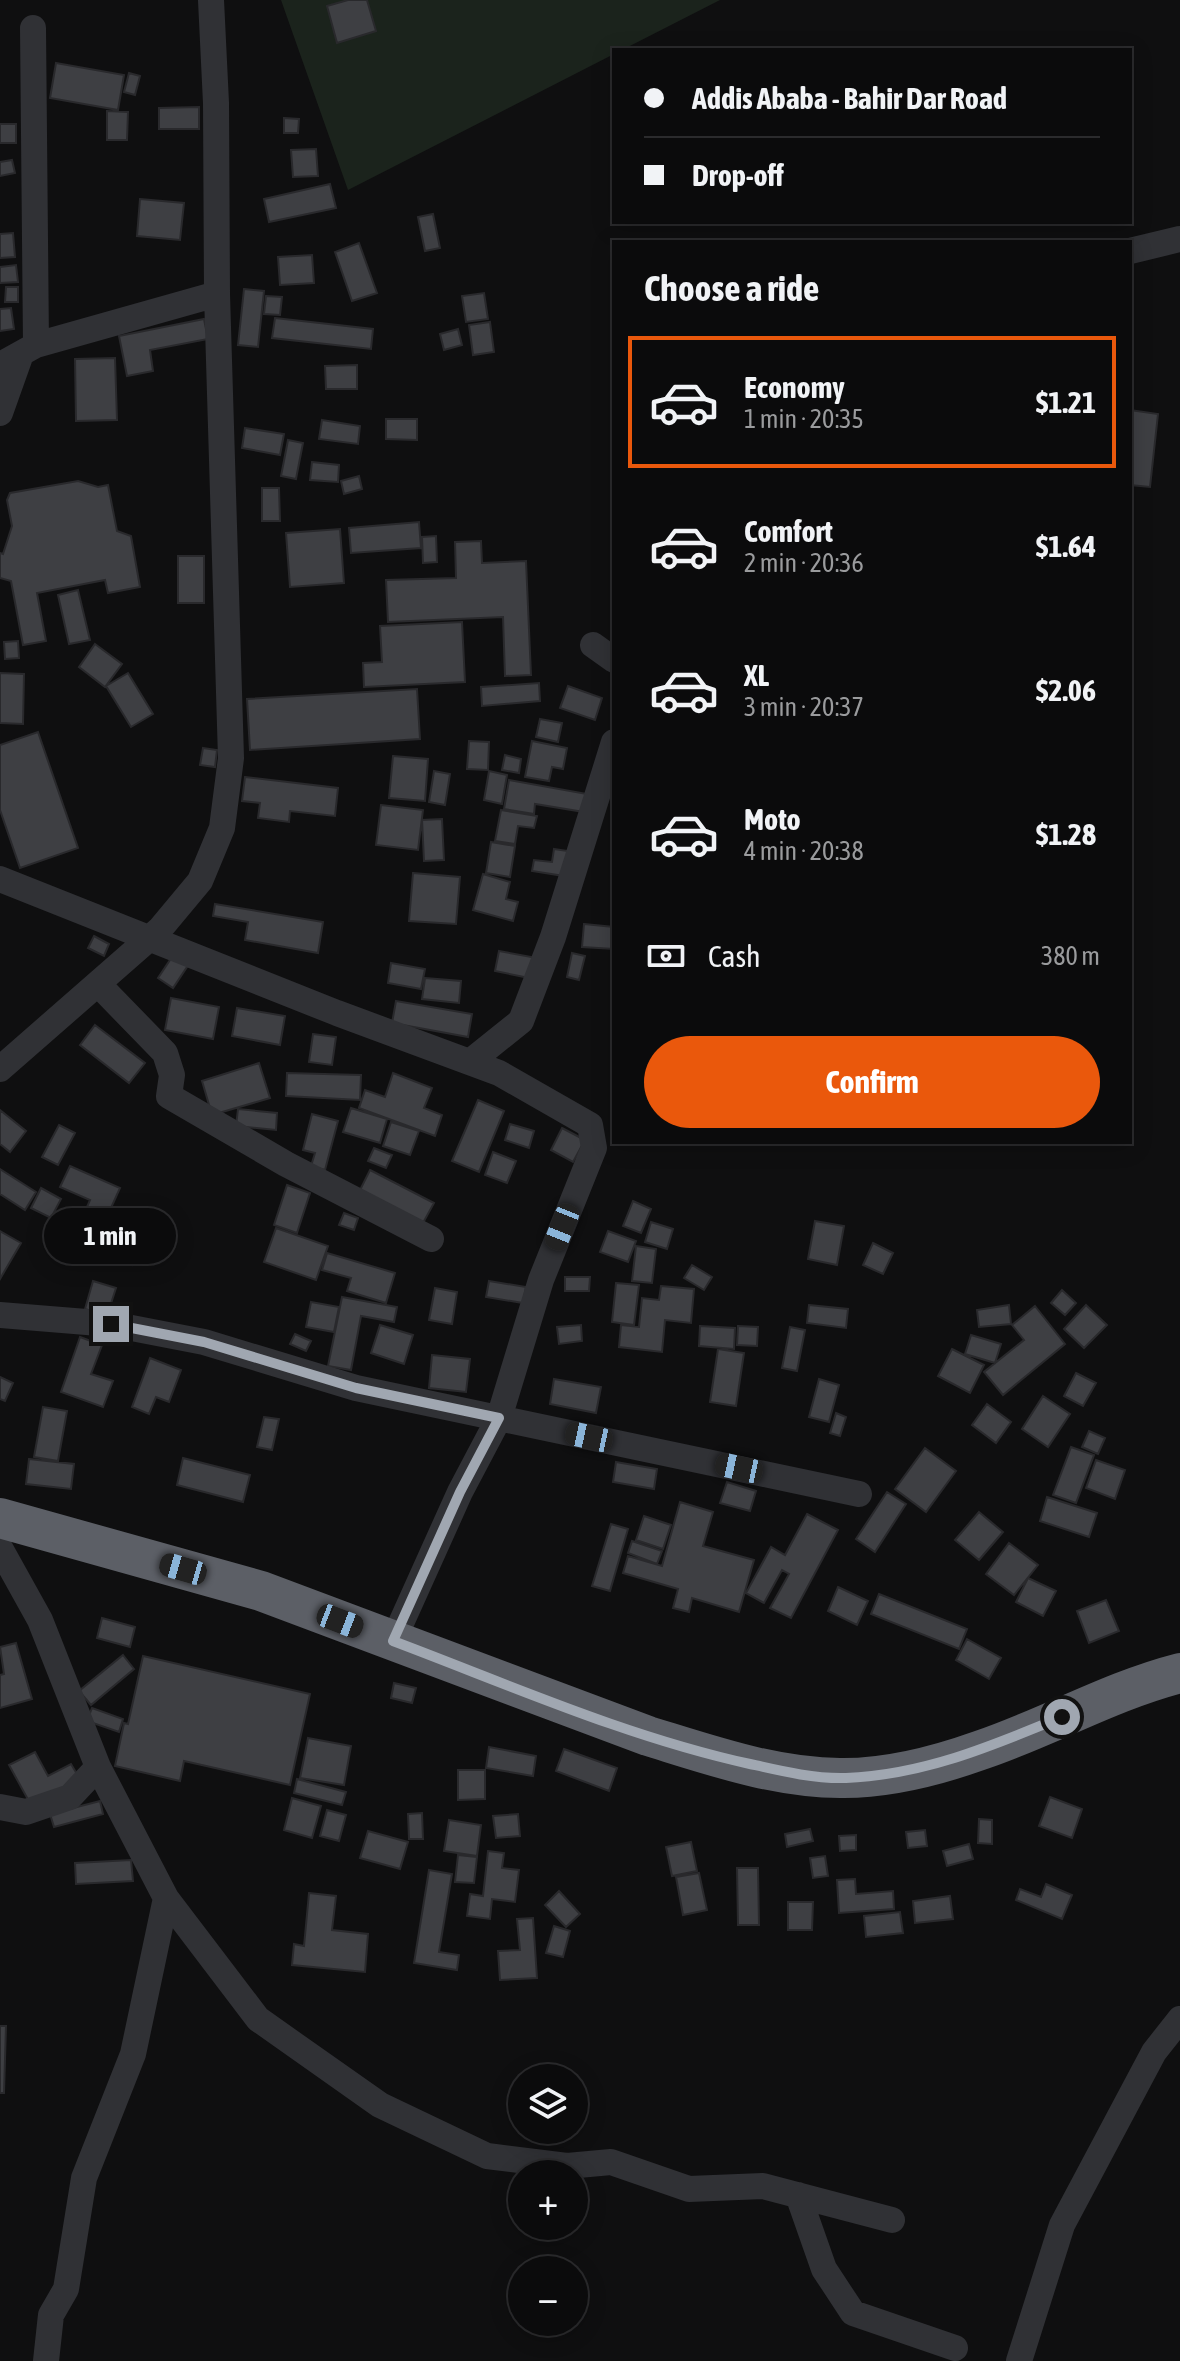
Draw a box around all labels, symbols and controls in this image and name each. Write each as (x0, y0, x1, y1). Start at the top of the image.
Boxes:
text: Addis Ababa - Bahir Dar Road (692, 81, 1007, 115)
text: Drop-off (692, 158, 784, 192)
text: Choose a ride (644, 267, 819, 309)
icon: car (648, 366, 720, 438)
text: Economy (744, 370, 845, 404)
text: $1.21 (1036, 385, 1096, 419)
text: 1 min · 20:35 (744, 404, 864, 434)
icon: car (648, 510, 720, 582)
text: Comfort (744, 514, 833, 548)
text: $1.64 (1036, 529, 1096, 563)
text: 2 min · 20:36 (744, 548, 864, 578)
icon: car (648, 654, 720, 726)
text: XL (744, 658, 769, 692)
text: $2.06 (1036, 673, 1096, 707)
text: 3 min · 20:37 (744, 692, 864, 722)
icon: car (648, 798, 720, 870)
text: Moto (744, 802, 801, 836)
text: $1.28 (1036, 817, 1096, 851)
text: 4 min · 20:38 (744, 836, 864, 866)
icon: cash (644, 934, 688, 978)
text: Cash (708, 939, 761, 973)
text: 380 m (1041, 941, 1100, 971)
button: Confirm (644, 1036, 1100, 1128)
car (542, 1200, 582, 1254)
callout: 1 min (45, 1208, 177, 1264)
text: 1 min (83, 1221, 137, 1251)
route end (93, 1306, 129, 1342)
car (563, 1420, 615, 1454)
car (713, 1451, 765, 1485)
car (157, 1551, 209, 1587)
car (313, 1601, 367, 1641)
route start (1044, 1699, 1080, 1735)
map controls (508, 2064, 588, 2336)
button: layers (508, 2064, 588, 2144)
button: + (508, 2160, 588, 2240)
button: − (508, 2256, 588, 2336)

